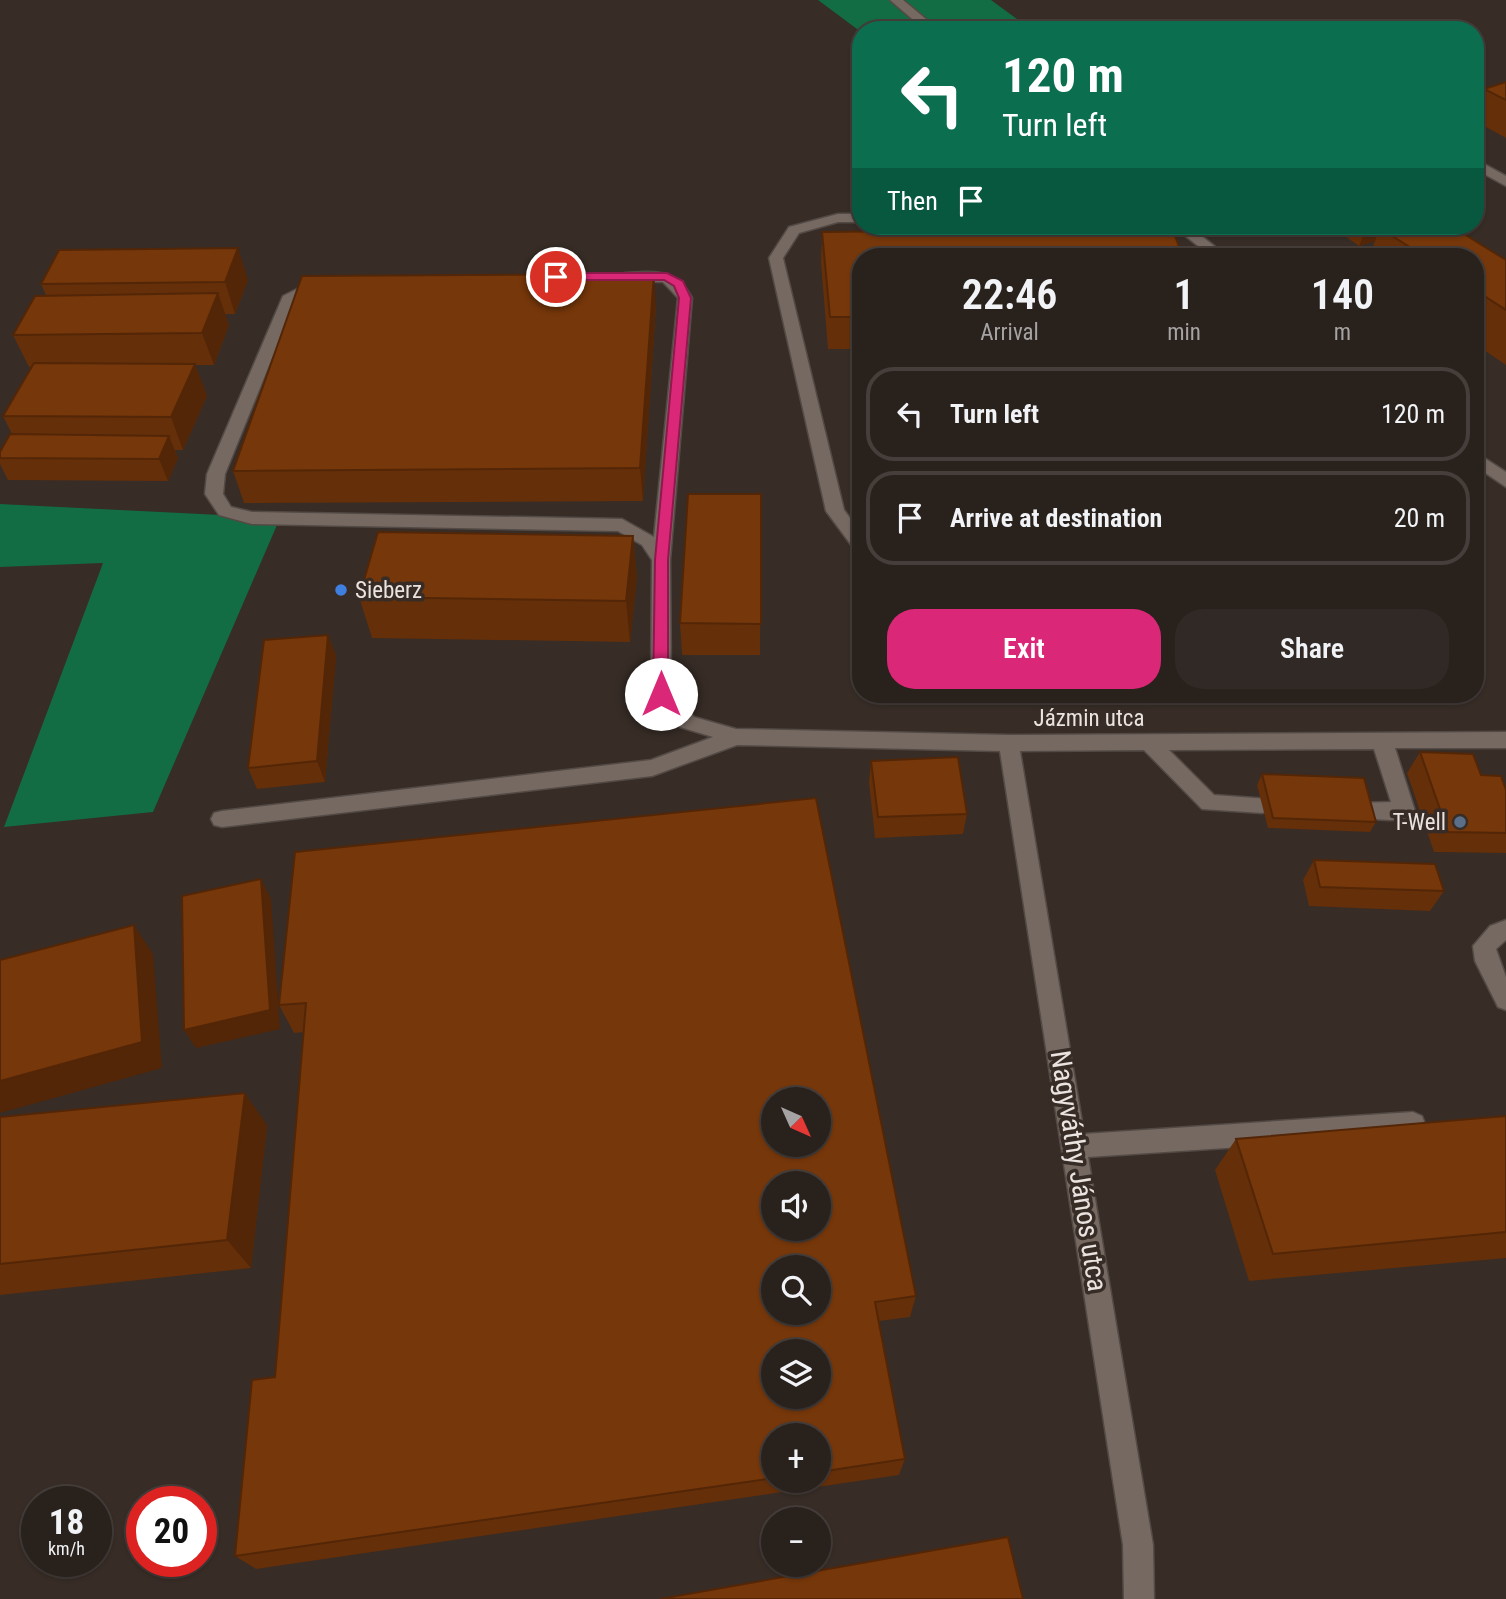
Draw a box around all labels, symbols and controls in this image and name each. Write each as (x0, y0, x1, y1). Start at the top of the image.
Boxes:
text: 120 m (1002, 47, 1124, 104)
icon: left (887, 49, 978, 140)
text: Turn left (1002, 106, 1107, 144)
icon: arrive (952, 182, 990, 220)
text: Then (887, 186, 938, 216)
pin (526, 247, 586, 307)
icon: arrive (537, 258, 575, 296)
text: 22:46 (962, 270, 1057, 319)
text: 1 (1174, 270, 1195, 319)
text: 140 (1311, 270, 1374, 319)
text: Arrival (980, 319, 1039, 346)
text: min (1167, 319, 1201, 346)
text: m (1334, 319, 1351, 346)
icon: left (891, 395, 929, 433)
text: Turn left (950, 399, 1039, 429)
text: 120 m (1381, 399, 1445, 429)
icon: arrive (891, 499, 929, 537)
text: Arrive at destination (950, 503, 1162, 533)
text: 20 m (1394, 503, 1445, 533)
place label: Sieberz (355, 577, 422, 604)
marker: Sieberz (333, 582, 349, 598)
button: Exit (887, 609, 1161, 689)
button: Share (1175, 609, 1449, 689)
position arrow (624, 657, 698, 731)
street label: Jázmin utca (1034, 705, 1144, 732)
place label: T-Well (1392, 809, 1446, 836)
marker: T-Well (1452, 814, 1468, 830)
street label: Nagyváthy János utca (1044, 1048, 1114, 1294)
north arrow (761, 1087, 831, 1157)
map controls (761, 1087, 831, 1577)
button: sound (761, 1171, 831, 1241)
button: search (761, 1255, 831, 1325)
button: layers (761, 1339, 831, 1409)
button: + (761, 1423, 831, 1493)
speed limit sign: 20 (126, 1486, 217, 1577)
text: 18 (49, 1502, 84, 1543)
button: − (761, 1507, 831, 1577)
text: km/h (48, 1538, 85, 1559)

